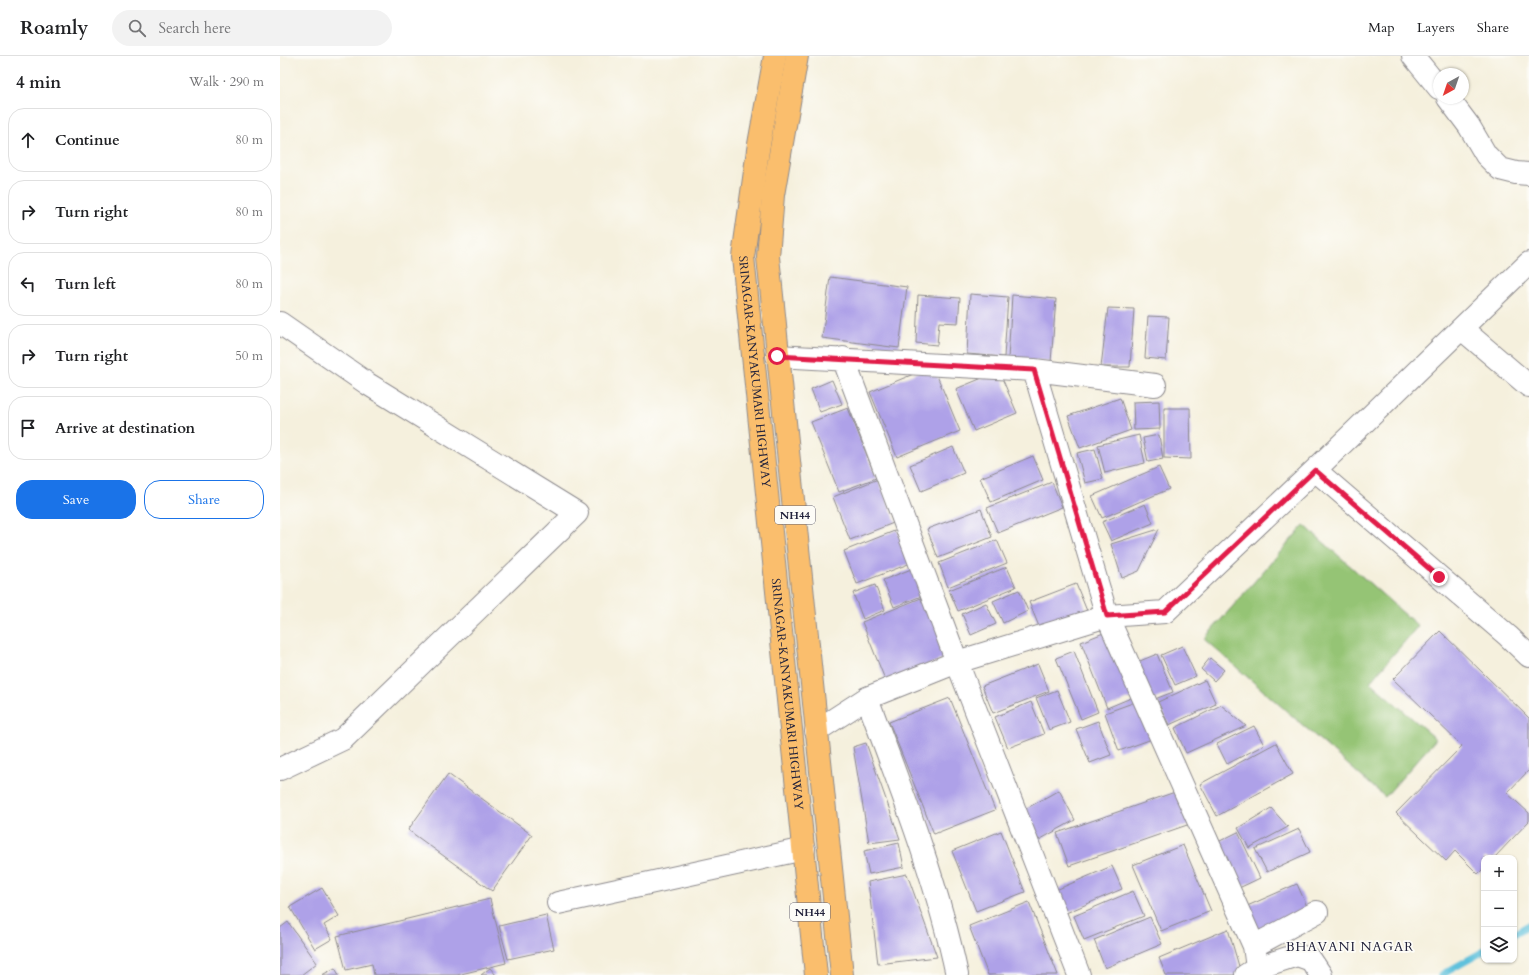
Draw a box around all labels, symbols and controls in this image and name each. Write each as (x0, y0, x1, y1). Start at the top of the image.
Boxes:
search box (112, 10, 392, 46)
text: Roamly (20, 15, 88, 41)
icon: search (126, 17, 148, 39)
text: Search here (158, 18, 231, 38)
text: Map (1368, 18, 1395, 37)
text: Layers (1417, 18, 1455, 37)
text: Share (1477, 18, 1509, 37)
north arrow (1433, 68, 1469, 104)
text: 4 min (16, 71, 61, 94)
text: Walk · 290 m (189, 73, 264, 91)
icon: ahead (17, 129, 39, 151)
text: Continue (55, 130, 120, 150)
text: 80 m (235, 131, 263, 149)
icon: right (17, 201, 39, 223)
text: Turn right (55, 202, 128, 222)
text: 80 m (235, 203, 263, 221)
street label: SRINAGAR-KANYAKUMARI HIGHWAY (735, 255, 774, 489)
icon: left (17, 273, 39, 295)
text: Turn left (55, 274, 116, 294)
text: 80 m (235, 275, 263, 293)
icon: right (17, 345, 39, 367)
text: Turn right (55, 346, 128, 366)
text: 50 m (235, 347, 263, 365)
route start (768, 347, 786, 365)
icon: arrive (17, 417, 39, 439)
text: Arrive at destination (55, 418, 195, 438)
button: Save (16, 480, 136, 519)
button: Share (144, 480, 264, 519)
road number: NH44 (775, 506, 815, 524)
route end (1430, 568, 1448, 586)
street label: SRINAGAR-KANYAKUMARI HIGHWAY (768, 578, 807, 811)
map controls (1481, 855, 1517, 963)
button: + (1481, 855, 1517, 891)
button: − (1481, 891, 1517, 927)
road number: NH44 (790, 903, 830, 921)
button: layers (1481, 927, 1517, 963)
district label: BHAVANI NAGAR (1286, 938, 1414, 956)

